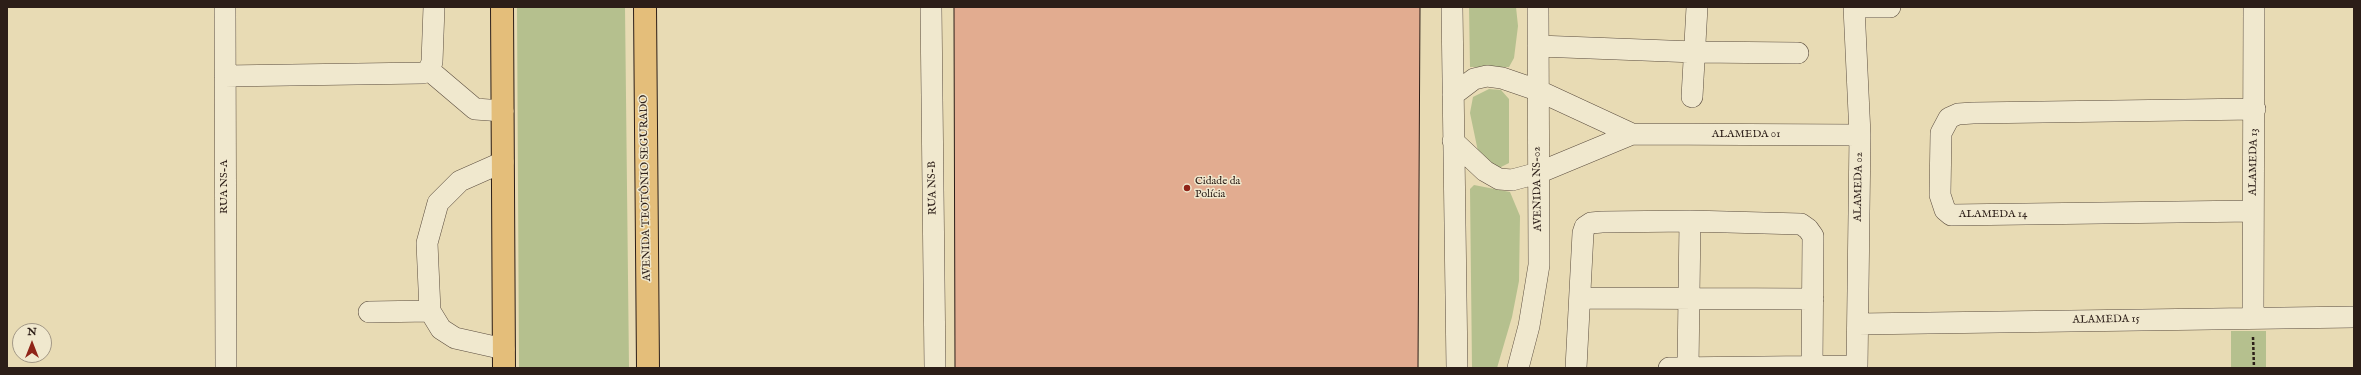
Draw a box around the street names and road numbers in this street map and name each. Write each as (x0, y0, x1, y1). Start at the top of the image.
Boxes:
street label: AVENIDA TEOTÔNIO SEGURADO (638, 95, 654, 281)
street label: ALAMEDA 01 (1712, 128, 1780, 142)
street label: ALAMEDA 13 (2247, 128, 2261, 196)
street label: AVENIDA NS-02 (1531, 146, 1545, 232)
street label: ALAMEDA 02 (1852, 152, 1866, 222)
street label: RUA NS-A (218, 160, 232, 214)
street label: RUA NS-B (926, 161, 940, 215)
street label: ALAMEDA 14 (1959, 208, 2027, 222)
street label: ALAMEDA 15 (2072, 313, 2140, 327)

